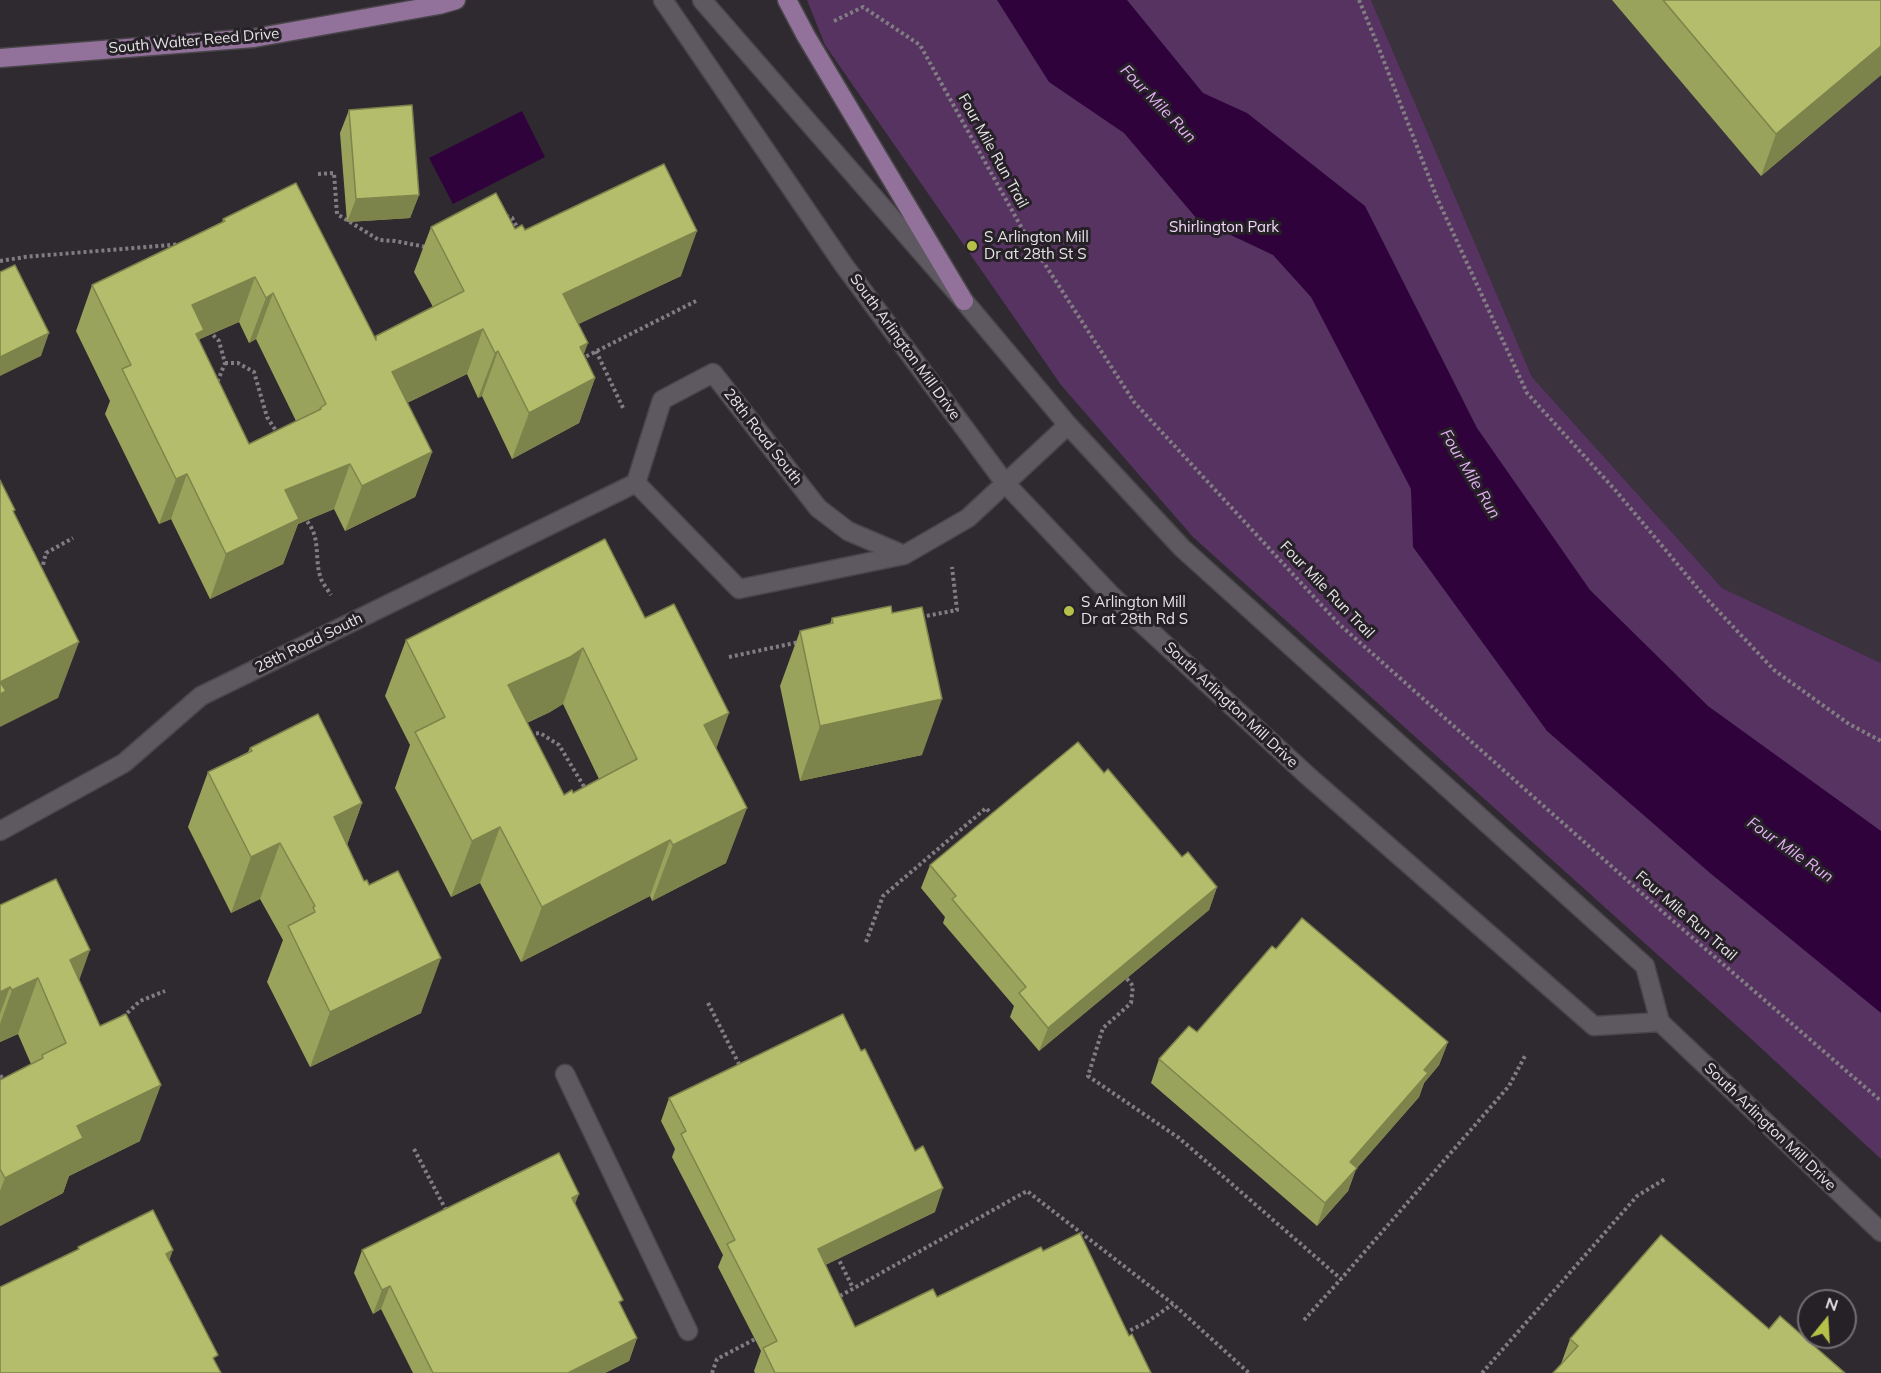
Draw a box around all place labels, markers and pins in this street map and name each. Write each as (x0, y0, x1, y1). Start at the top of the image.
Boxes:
place label: S Arlington Mill Dr at 28th St S (984, 228, 1089, 263)
marker: S Arlington Mill Dr at 28th St S (965, 239, 979, 253)
place label: S Arlington Mill Dr at 28th Rd S (1081, 593, 1188, 628)
marker: S Arlington Mill Dr at 28th Rd S (1062, 604, 1076, 618)

